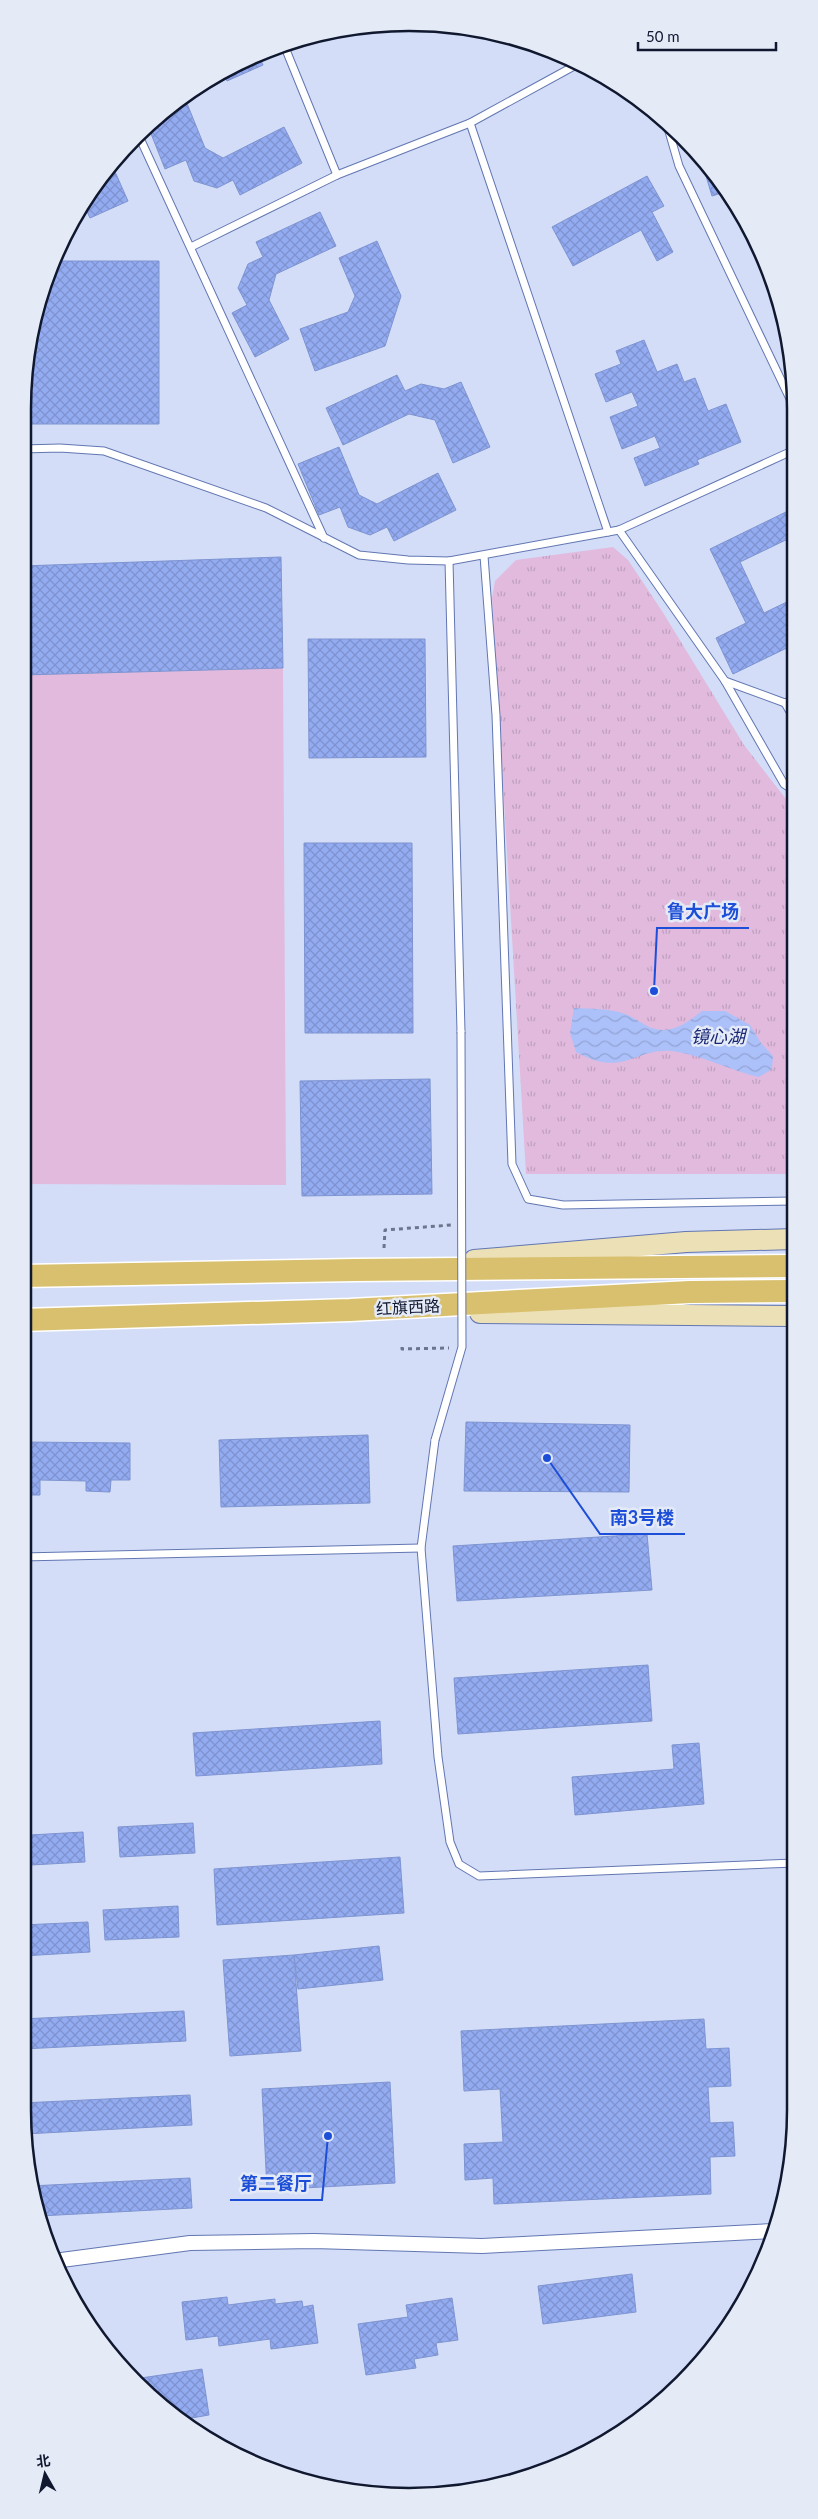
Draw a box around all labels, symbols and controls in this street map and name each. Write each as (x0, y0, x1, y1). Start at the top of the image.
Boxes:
scale bar (638, 20, 776, 52)
text: 50 m (646, 27, 680, 45)
callout: 鲁大广场 (657, 895, 749, 928)
text: 鲁大广场 (667, 900, 739, 922)
water label: 镜心湖 (691, 1025, 748, 1047)
street label: 红旗西路 (376, 1295, 440, 1318)
callout: 南3号楼 (600, 1501, 685, 1534)
text: 南3号楼 (610, 1506, 674, 1528)
callout: 第二餐厅 (230, 2167, 322, 2200)
text: 第二餐厅 (240, 2172, 312, 2194)
north arrow (20, 2449, 70, 2499)
text: 北 (35, 2451, 51, 2470)

